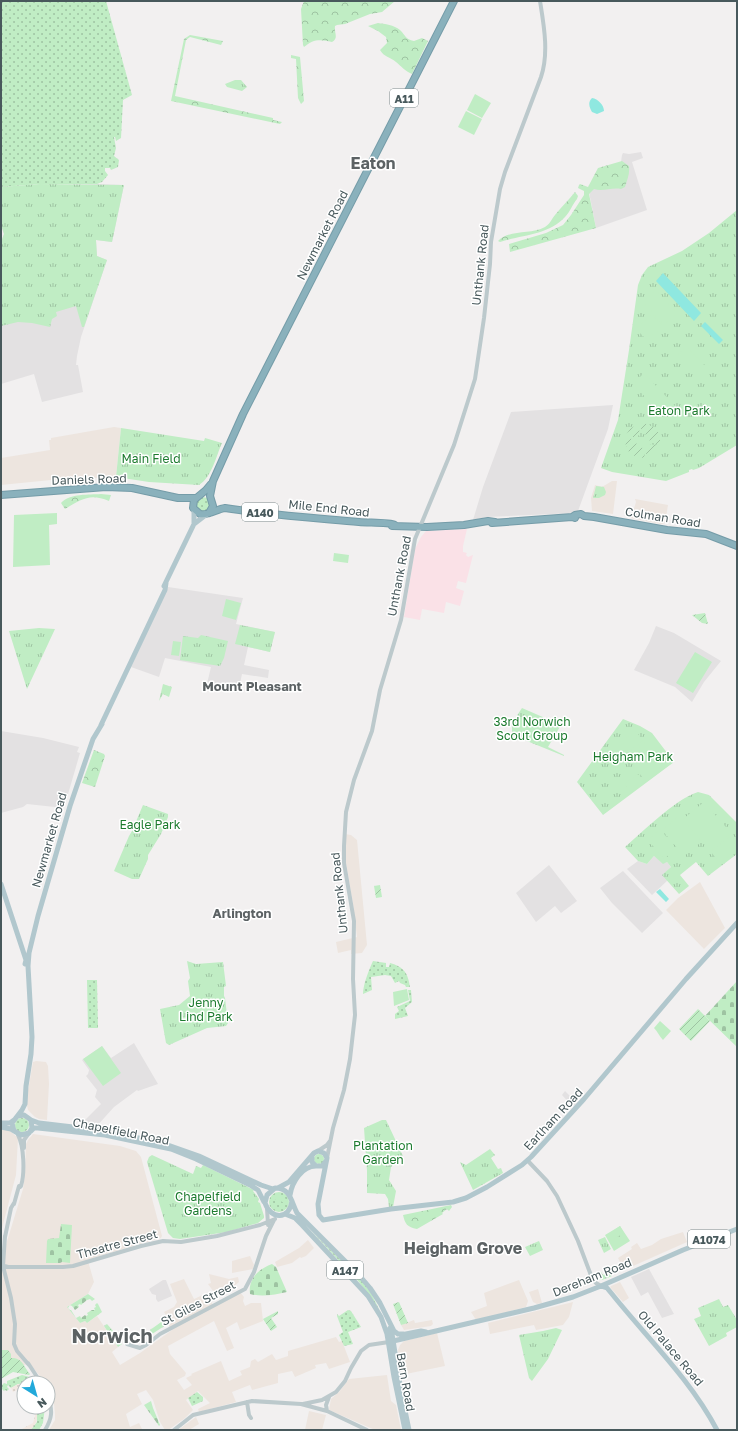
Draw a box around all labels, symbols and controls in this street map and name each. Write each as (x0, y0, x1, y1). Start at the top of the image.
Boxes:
road number: A11 (390, 89, 418, 107)
district label: Eaton (351, 153, 395, 173)
street label: Newmarket Road (293, 188, 351, 282)
street label: Unthank Road (468, 224, 492, 306)
park label: Eaton Park (648, 403, 710, 418)
park label: Main Field (121, 451, 181, 466)
street label: Daniels Road (51, 470, 127, 488)
street label: Mile End Road (288, 496, 370, 520)
road number: A140 (242, 503, 278, 521)
street label: Colman Road (624, 504, 702, 530)
street label: Unthank Road (384, 535, 414, 617)
district label: Mount Pleasant (202, 678, 302, 694)
park label: 33rd Norwich Scout Group (493, 714, 571, 743)
park label: Heigham Park (593, 749, 673, 764)
street label: Newmarket Road (28, 791, 70, 889)
park label: Eagle Park (119, 817, 181, 832)
street label: Unthank Road (327, 852, 351, 934)
district label: Arlington (213, 905, 272, 921)
park label: Jenny Lind Park (179, 995, 233, 1024)
street label: Earlham Road (520, 1085, 586, 1153)
street label: Chapelfield Road (71, 1114, 171, 1148)
park label: Plantation Garden (353, 1138, 413, 1167)
park label: Chapelfield Gardens (175, 1189, 241, 1218)
street label: Theatre Street (75, 1226, 159, 1262)
road number: A1074 (688, 1230, 730, 1248)
district label: Heigham Grove (404, 1238, 522, 1258)
street label: Dereham Road (550, 1254, 634, 1300)
road number: A147 (327, 1261, 363, 1279)
street label: St Giles Street (158, 1277, 238, 1329)
street label: Old Palace Road (635, 1307, 707, 1389)
district label: Norwich (71, 1323, 153, 1347)
street label: Barn Road (393, 1352, 419, 1412)
north arrow (16, 1375, 56, 1415)
text: N (35, 1396, 50, 1411)

